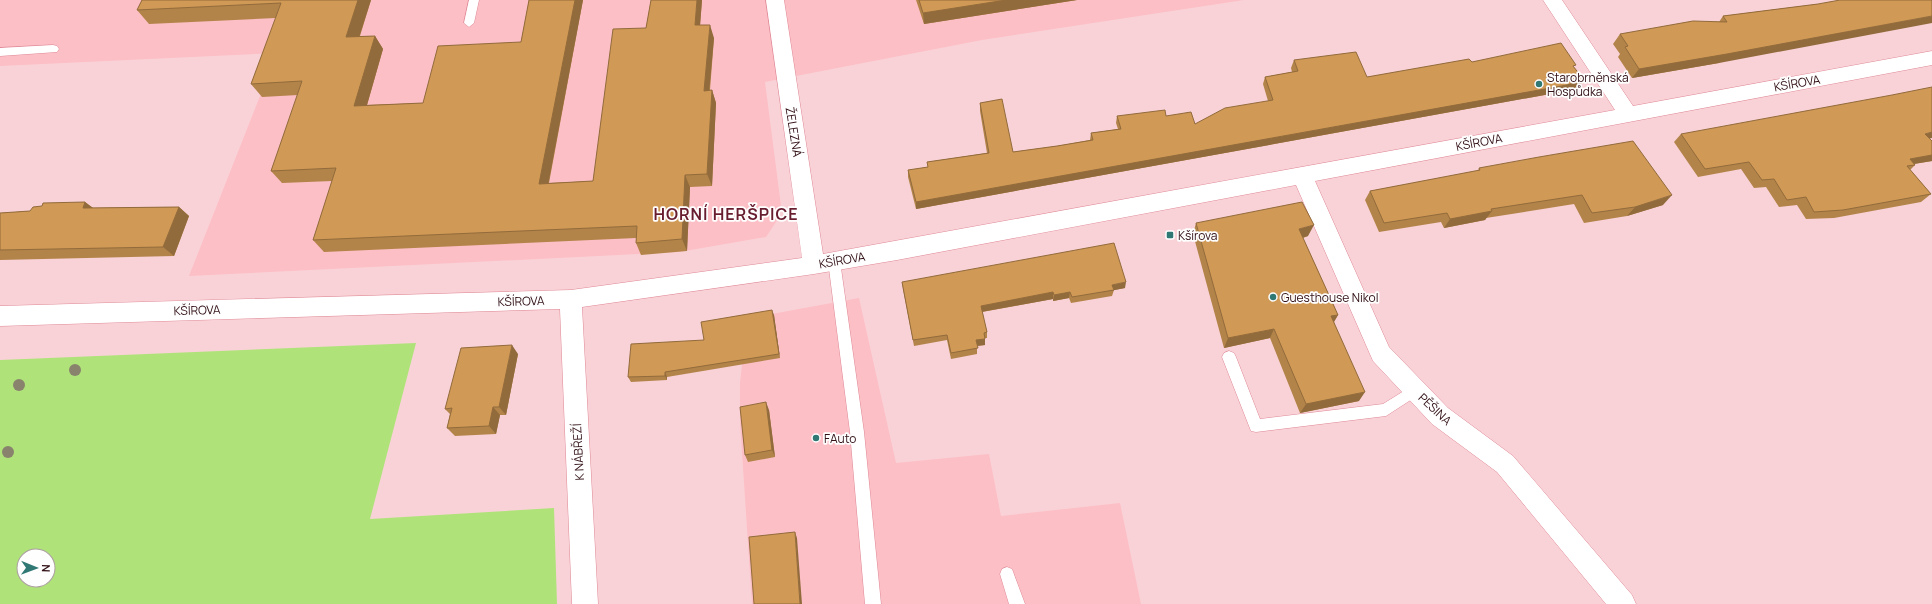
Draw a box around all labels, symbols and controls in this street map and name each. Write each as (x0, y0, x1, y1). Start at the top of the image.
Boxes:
place label: Starobrněnská Hospůdka (1547, 69, 1629, 100)
street label: KŠÍROVA (1772, 70, 1822, 95)
marker: Starobrněnská Hospůdka (1534, 79, 1544, 89)
street label: ŽELEZNÁ (782, 106, 806, 159)
street label: KŠÍROVA (1454, 129, 1504, 155)
district label: HORNÍ HERŠPICE (653, 203, 799, 225)
place label: Kšírova (1178, 227, 1217, 244)
marker: Kšírova (1165, 230, 1175, 240)
street label: KŠÍROVA (817, 247, 867, 272)
place label: Guesthouse Nikol (1281, 289, 1379, 306)
street label: KŠÍROVA (497, 292, 545, 310)
marker: Guesthouse Nikol (1268, 292, 1278, 302)
street label: KŠÍROVA (173, 301, 221, 319)
street label: PĚŠINA (1415, 389, 1456, 429)
street label: K NÁBŘEŽÍ (568, 423, 588, 481)
place label: FAuto (824, 430, 856, 447)
marker: FAuto (811, 433, 821, 443)
north arrow (16, 548, 56, 588)
text: N (39, 564, 54, 572)

